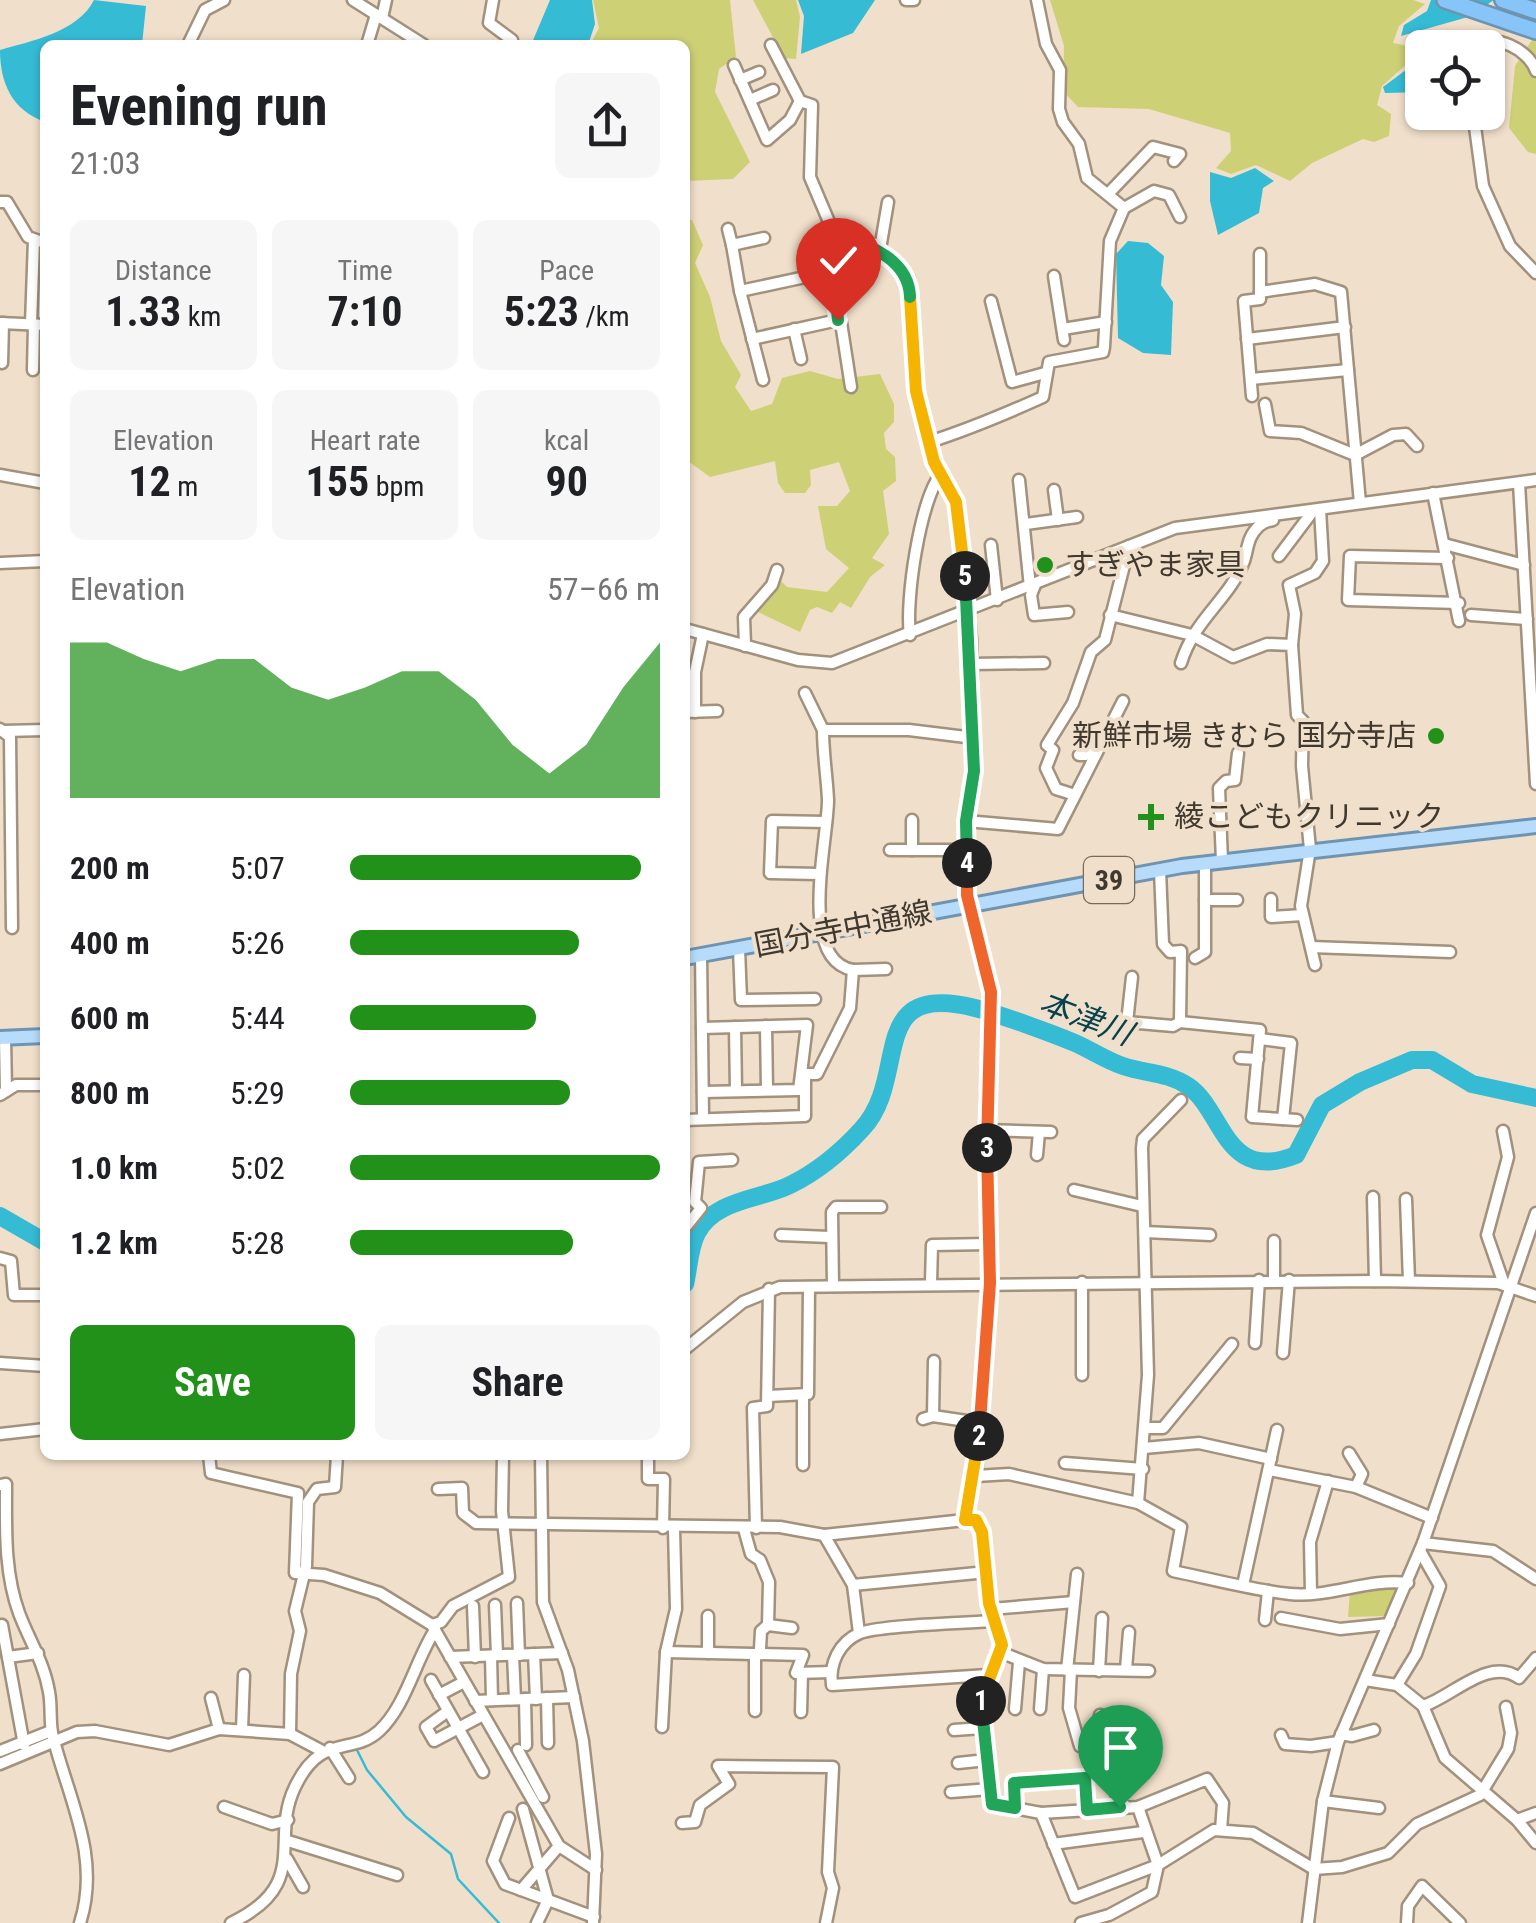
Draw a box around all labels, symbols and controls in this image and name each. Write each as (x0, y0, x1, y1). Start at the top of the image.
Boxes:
map controls (1405, 30, 1505, 130)
button: locate (1405, 30, 1505, 130)
button: share (555, 73, 660, 178)
text: Evening run (70, 74, 328, 138)
text: 21:03 (70, 144, 141, 182)
pin (796, 218, 881, 321)
icon: check (811, 233, 866, 288)
text: Distance (115, 254, 212, 287)
text: Time (337, 254, 393, 287)
text: Pace (539, 254, 594, 287)
text: 1.33 (105, 287, 181, 336)
text: 7:10 (327, 287, 403, 336)
text: 5:23 (504, 287, 579, 336)
text: km (181, 300, 221, 333)
text: /km (579, 300, 630, 333)
text: Elevation (113, 424, 214, 457)
text: Heart rate (310, 424, 420, 457)
text: kcal (544, 424, 589, 457)
text: 12 (128, 457, 171, 506)
text: 155 (306, 457, 369, 506)
text: 90 (545, 457, 588, 506)
text: m (171, 470, 198, 503)
text: bpm (369, 470, 424, 503)
place label: すぎやま家具 (1065, 547, 1245, 582)
pin: 5 (940, 551, 990, 601)
marker: すぎやま家具 (1034, 554, 1056, 576)
text: 5 (958, 559, 972, 592)
text: Elevation (70, 570, 185, 608)
text: 57–66 m (547, 570, 660, 608)
place label: 新鮮市場 きむら 国分寺店 (1072, 718, 1416, 753)
marker: 新鮮市場 きむら 国分寺店 (1425, 725, 1447, 747)
place label: 綾こどもクリニック (1174, 799, 1444, 834)
marker: 綾こどもクリニック (1138, 804, 1164, 830)
pin: 4 (942, 838, 992, 888)
text: 4 (960, 846, 974, 879)
text: 200 m (70, 849, 150, 887)
text: 5:07 (230, 849, 285, 887)
road number: 39 (1084, 857, 1134, 903)
street label: 国分寺中通線 (751, 894, 935, 963)
text: 400 m (70, 924, 150, 962)
text: 5:26 (230, 924, 285, 962)
water label: 本津川 (1034, 983, 1140, 1054)
text: 600 m (70, 999, 150, 1037)
text: 5:44 (230, 999, 285, 1037)
text: 800 m (70, 1074, 150, 1112)
text: 5:29 (230, 1074, 285, 1112)
pin: 3 (962, 1123, 1012, 1173)
text: 3 (980, 1131, 994, 1164)
text: 1.0 km (70, 1149, 158, 1187)
text: 5:02 (230, 1149, 285, 1187)
text: 1.2 km (70, 1224, 158, 1262)
text: 5:28 (230, 1224, 285, 1262)
button: Save (70, 1325, 355, 1440)
button: Share (375, 1325, 660, 1440)
pin: 2 (954, 1411, 1004, 1461)
text: 2 (972, 1419, 986, 1452)
pin: 1 (956, 1676, 1006, 1726)
text: 1 (974, 1684, 988, 1717)
pin (1078, 1705, 1163, 1808)
icon: arrive (1093, 1720, 1148, 1775)

